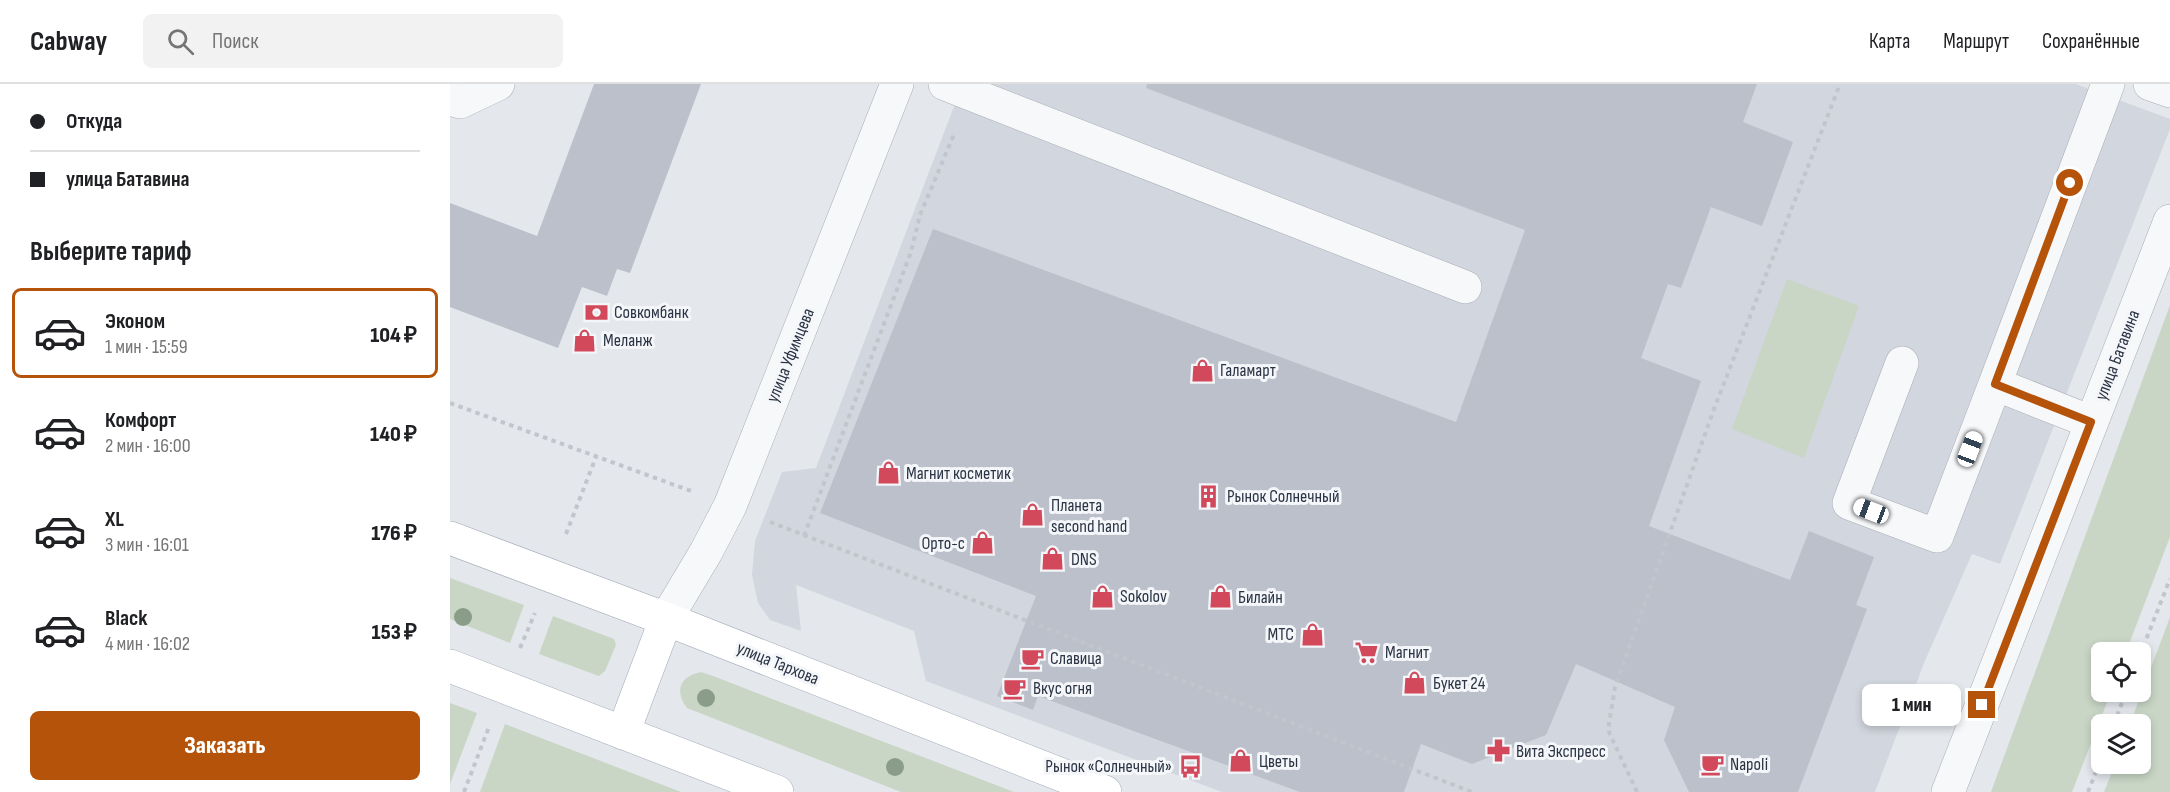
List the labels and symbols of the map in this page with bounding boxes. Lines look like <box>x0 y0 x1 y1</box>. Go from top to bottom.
route start <box>2056 169 2083 196</box>
bank icon: Совкомбанк <box>583 299 609 325</box>
place label: Совкомбанк <box>614 302 689 323</box>
street label: улица Уфимцева <box>762 305 819 405</box>
street label: улица Батавина <box>2091 307 2144 403</box>
shop icon: Меланж <box>572 327 598 353</box>
place label: Меланж <box>603 330 653 351</box>
shop icon: Галамарт <box>1189 357 1215 383</box>
place label: Галамарт <box>1220 360 1276 381</box>
car <box>1955 429 1985 469</box>
shop icon: Магнит косметик <box>875 460 901 486</box>
place label: Магнит косметик <box>906 463 1011 484</box>
building icon: Рынок Солнечный <box>1196 483 1222 509</box>
place label: Рынок Солнечный <box>1227 486 1339 507</box>
place label: Планета second hand <box>1051 495 1127 537</box>
car <box>1851 496 1891 526</box>
shop icon: Планета second hand <box>1020 502 1046 528</box>
shop icon: Орто-с <box>970 530 996 556</box>
place label: Орто-с <box>921 533 965 554</box>
shop icon: DNS <box>1040 546 1066 572</box>
place label: DNS <box>1071 549 1097 570</box>
shop icon: Sokolov <box>1089 583 1115 609</box>
shop icon: Билайн <box>1207 584 1233 610</box>
place label: Sokolov <box>1120 586 1167 607</box>
place label: Билайн <box>1238 587 1283 608</box>
shop icon: МТС <box>1299 621 1325 647</box>
place label: МТС <box>1268 624 1294 645</box>
street label: улица Тархова <box>734 638 822 689</box>
supermarket icon: Магнит <box>1354 639 1380 665</box>
place label: Магнит <box>1385 642 1429 663</box>
cafe icon: Славица <box>1019 645 1045 671</box>
place label: Славица <box>1050 648 1102 669</box>
shop icon: Букет 24 <box>1402 670 1428 696</box>
place label: Букет 24 <box>1433 673 1486 694</box>
cafe icon: Вкус огня <box>1002 675 1028 701</box>
place label: Вкус огня <box>1033 678 1092 699</box>
callout: 1 мин <box>1862 684 1961 726</box>
route end <box>1968 691 1995 718</box>
pharmacy icon: Вита Экспресс <box>1485 738 1511 764</box>
place label: Вита Экспресс <box>1516 741 1606 762</box>
shop icon: Цветы <box>1228 748 1254 774</box>
place label: Цветы <box>1259 751 1298 772</box>
cafe icon: Napoli <box>1699 751 1725 777</box>
bus stop icon: Рынок «Солнечный» <box>1177 753 1203 779</box>
place label: Napoli <box>1730 754 1768 775</box>
place label: Рынок «Солнечный» <box>1045 756 1172 777</box>

